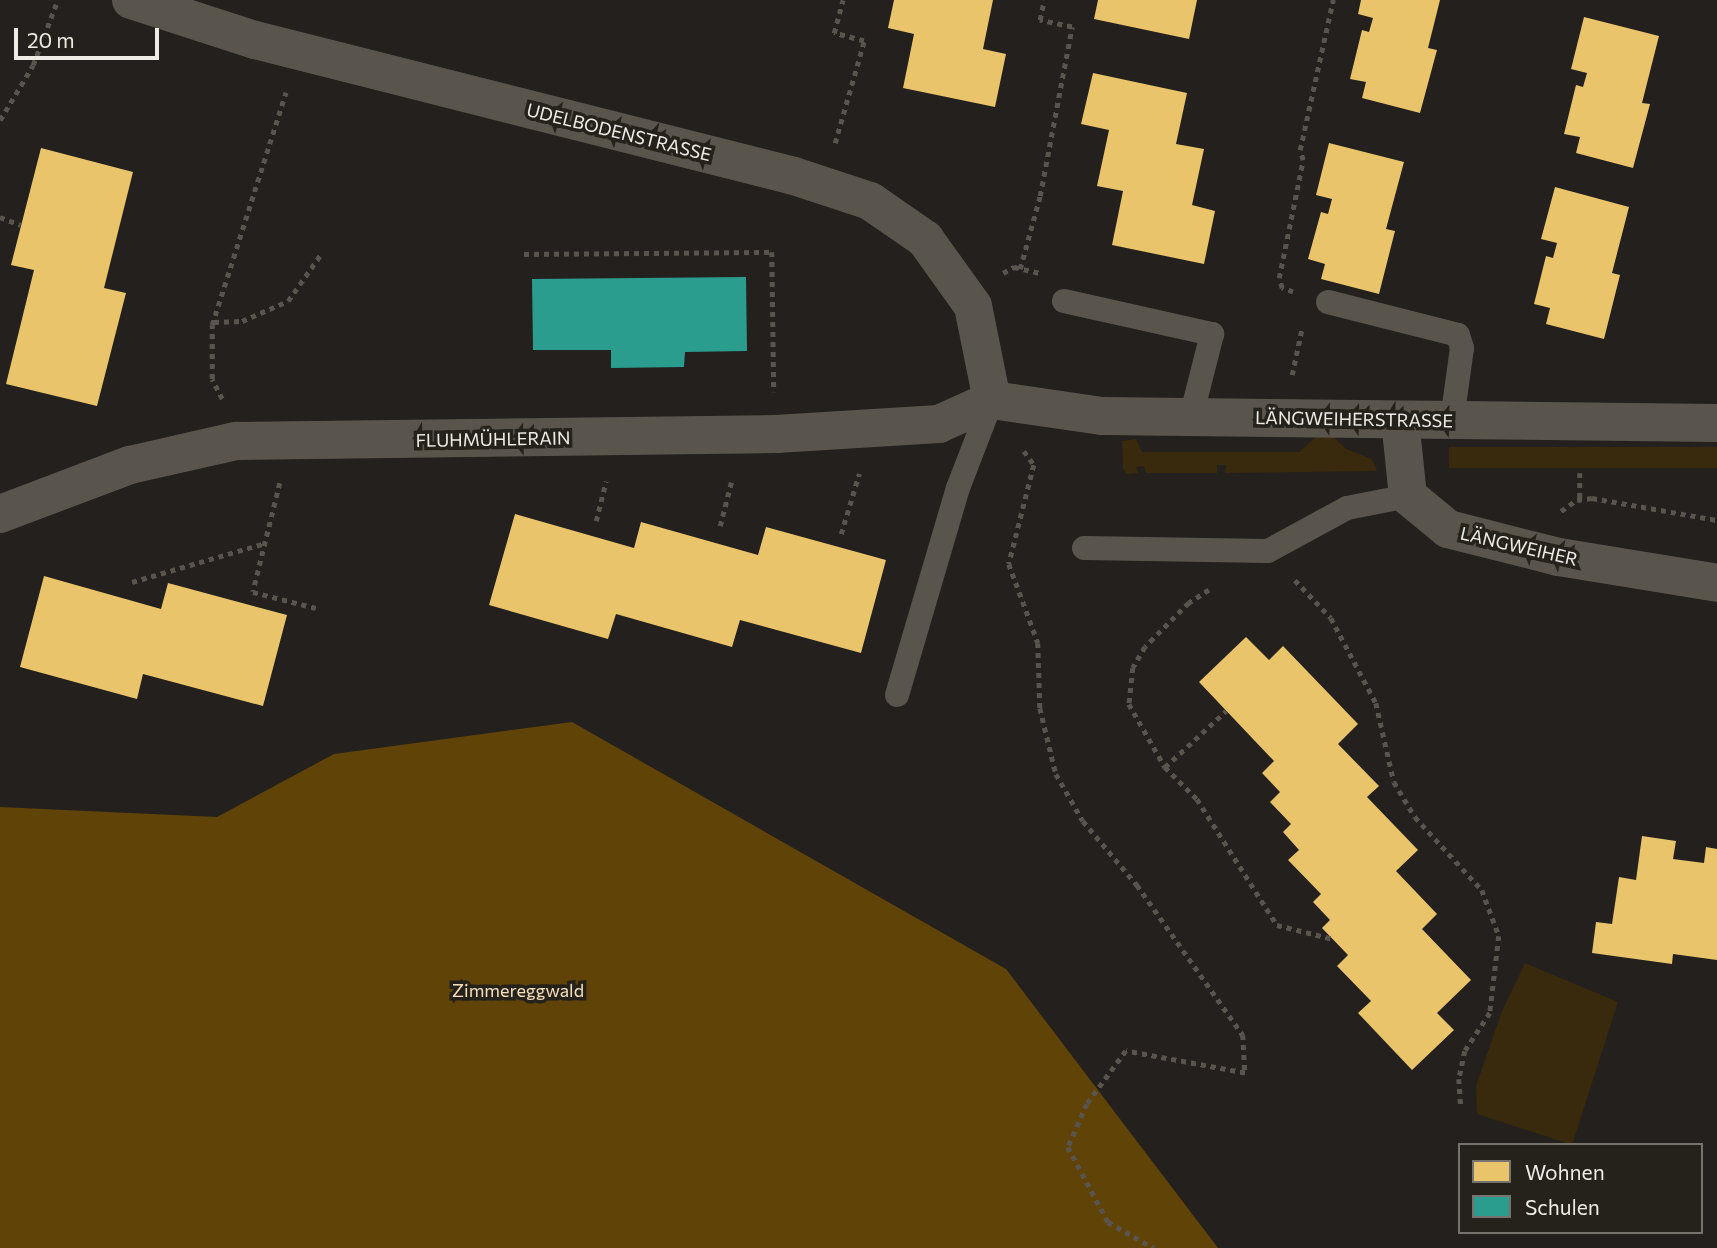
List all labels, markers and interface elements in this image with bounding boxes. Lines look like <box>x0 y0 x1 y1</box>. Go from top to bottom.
scale bar <box>18 14 163 58</box>
text: 20 m <box>27 27 75 52</box>
street label: UDELBODENSTRASSE <box>525 99 713 165</box>
street label: LÄNGWEIHERSTRASSE <box>1255 406 1453 432</box>
street label: FLUHMÜHLERAIN <box>415 427 571 451</box>
street label: LÄNGWEIHER <box>1458 522 1580 570</box>
park label: Zimmereggwald <box>452 979 584 1001</box>
legend <box>1458 1143 1703 1234</box>
text: Wohnen <box>1525 1159 1605 1184</box>
text: Schulen <box>1525 1194 1600 1219</box>

